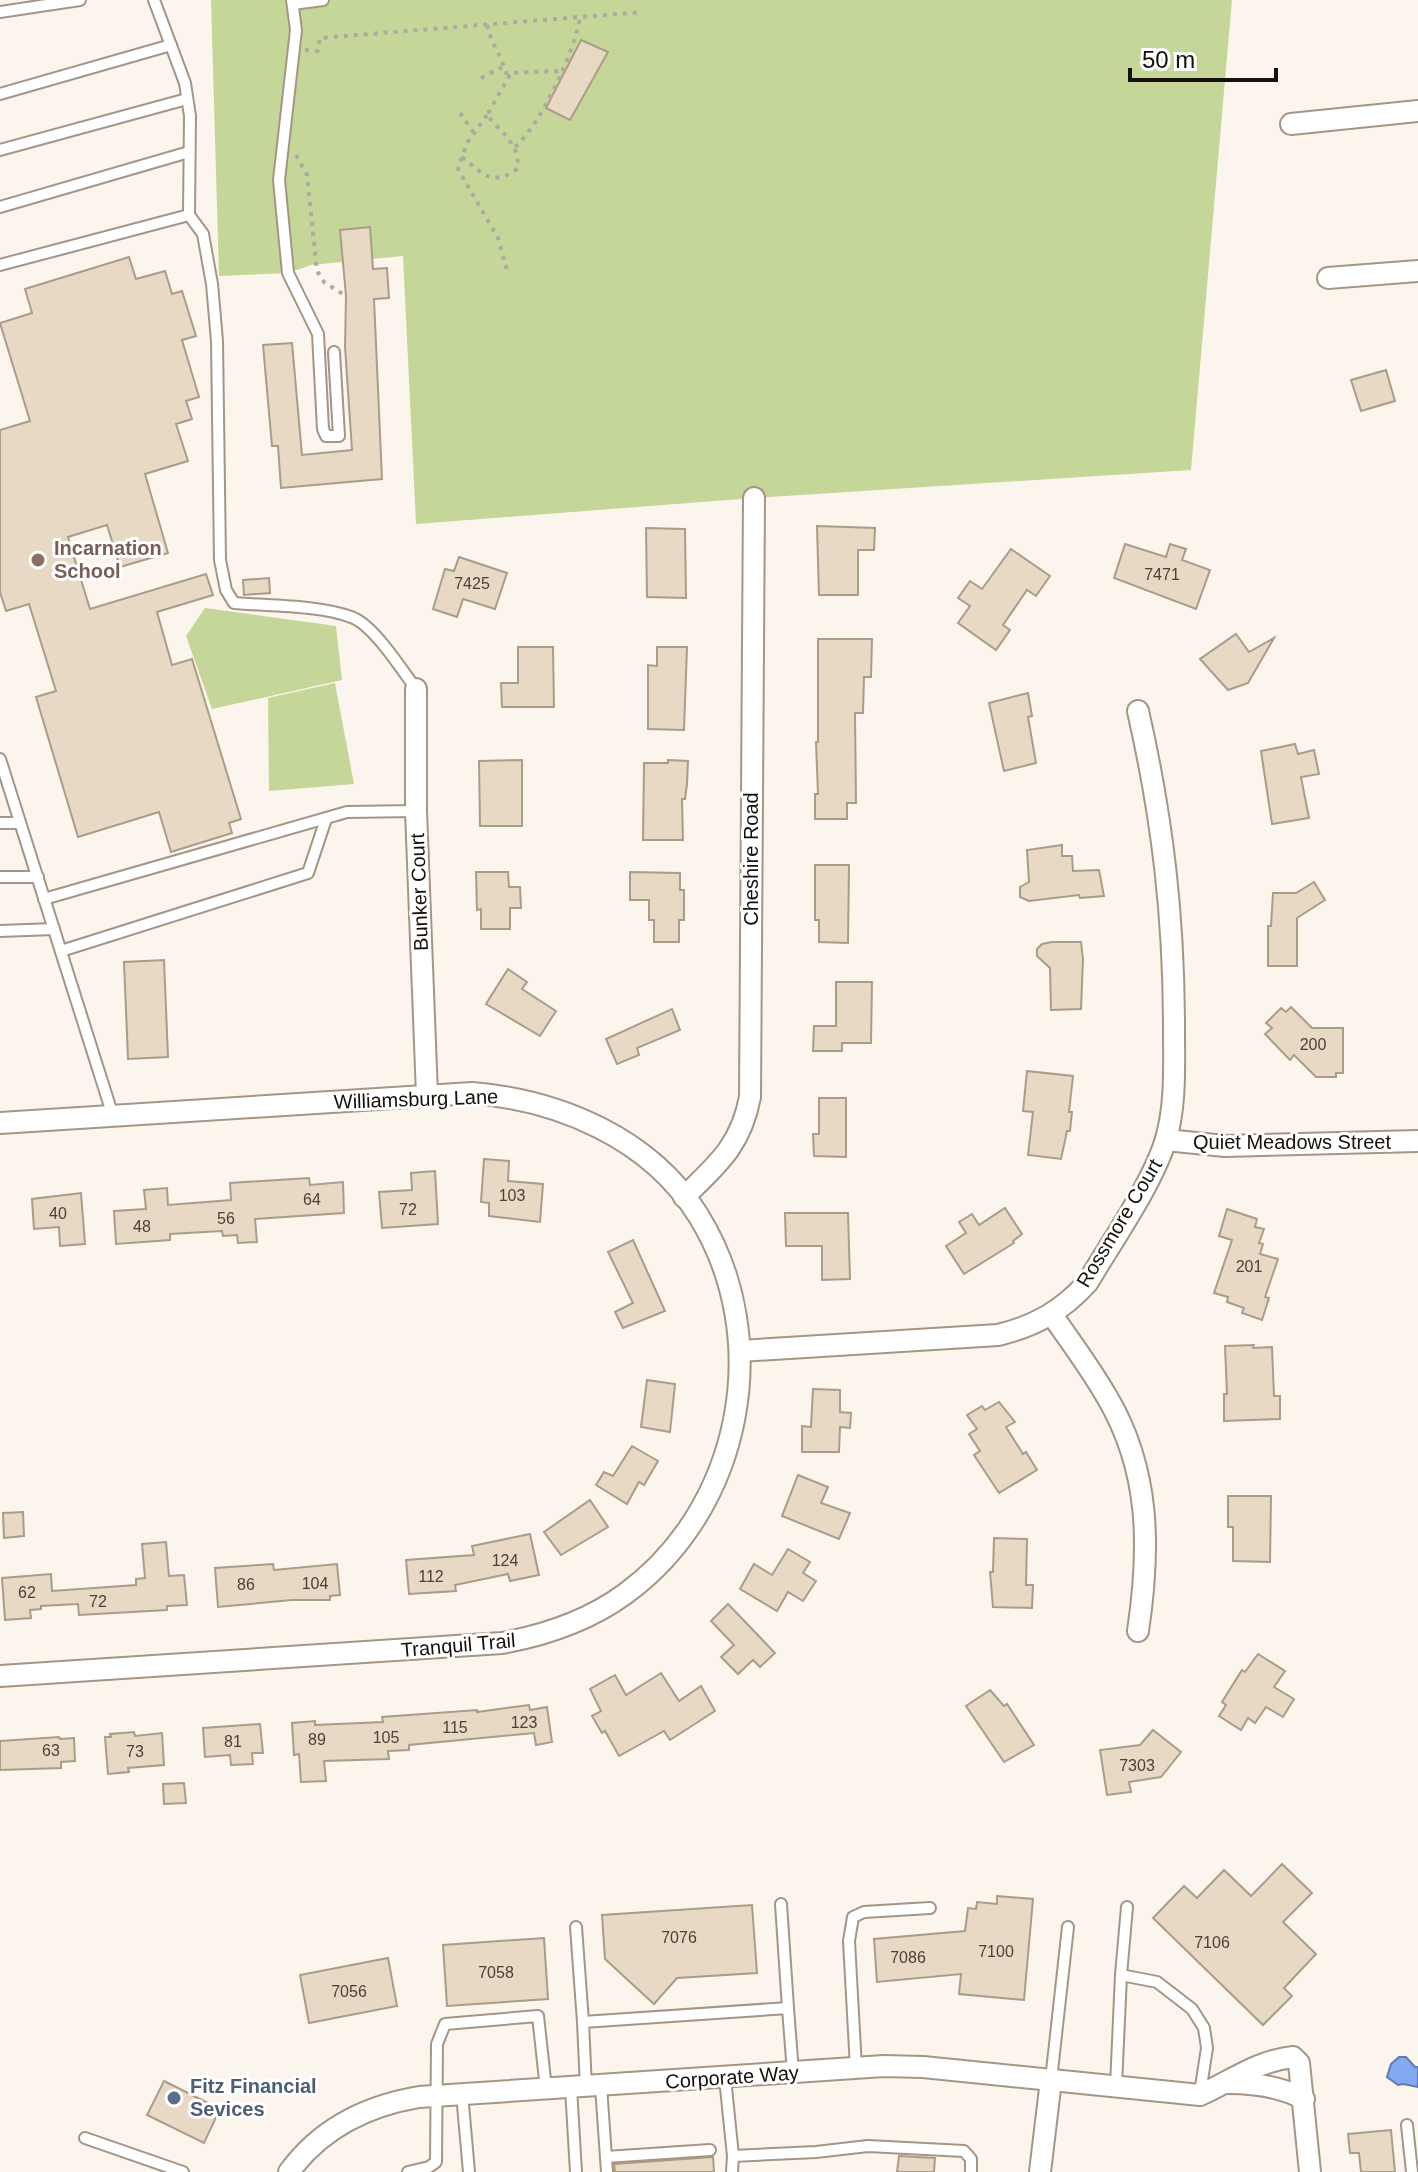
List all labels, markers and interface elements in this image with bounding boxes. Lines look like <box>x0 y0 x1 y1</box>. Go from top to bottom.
scale bar <box>1130 32 1276 82</box>
text: 50 m <box>1142 46 1195 73</box>
place label: Incarnation School <box>54 537 162 582</box>
marker: Incarnation School <box>29 551 47 569</box>
house number: 7471 <box>1144 566 1180 583</box>
house number: 7425 <box>454 575 490 592</box>
street label: Cheshire Road <box>740 792 762 926</box>
street label: Bunker Court <box>406 832 432 951</box>
house number: 200 <box>1300 1036 1326 1053</box>
street label: Williamsburg Lane <box>333 1085 499 1113</box>
street label: Quiet Meadows Street <box>1193 1131 1391 1153</box>
street label: Rossmore Court <box>1072 1155 1166 1291</box>
house number: 103 <box>499 1187 525 1204</box>
house number: 64 <box>303 1191 321 1208</box>
house number: 72 <box>399 1201 417 1218</box>
house number: 40 <box>49 1205 67 1222</box>
house number: 56 <box>217 1210 235 1227</box>
house number: 48 <box>133 1218 151 1235</box>
house number: 201 <box>1236 1258 1262 1275</box>
house number: 124 <box>492 1552 518 1569</box>
house number: 112 <box>418 1568 444 1585</box>
house number: 104 <box>302 1575 328 1592</box>
house number: 86 <box>237 1576 255 1593</box>
house number: 62 <box>18 1584 36 1601</box>
house number: 72 <box>89 1593 107 1610</box>
street label: Tranquil Trail <box>400 1629 516 1661</box>
house number: 123 <box>511 1714 537 1731</box>
house number: 115 <box>442 1719 468 1736</box>
house number: 105 <box>373 1729 399 1746</box>
house number: 89 <box>308 1731 326 1748</box>
house number: 81 <box>224 1733 242 1750</box>
house number: 63 <box>42 1742 60 1759</box>
house number: 73 <box>126 1743 144 1760</box>
house number: 7303 <box>1119 1757 1155 1774</box>
house number: 7076 <box>661 1929 697 1946</box>
house number: 7106 <box>1194 1934 1230 1951</box>
house number: 7100 <box>978 1943 1014 1960</box>
house number: 7086 <box>890 1949 926 1966</box>
house number: 7058 <box>478 1964 514 1981</box>
house number: 7056 <box>331 1983 367 2000</box>
street label: Corporate Way <box>665 2061 799 2093</box>
place label: Fitz Financial Sevices <box>190 2075 317 2120</box>
marker: Fitz Financial Sevices <box>165 2089 183 2107</box>

